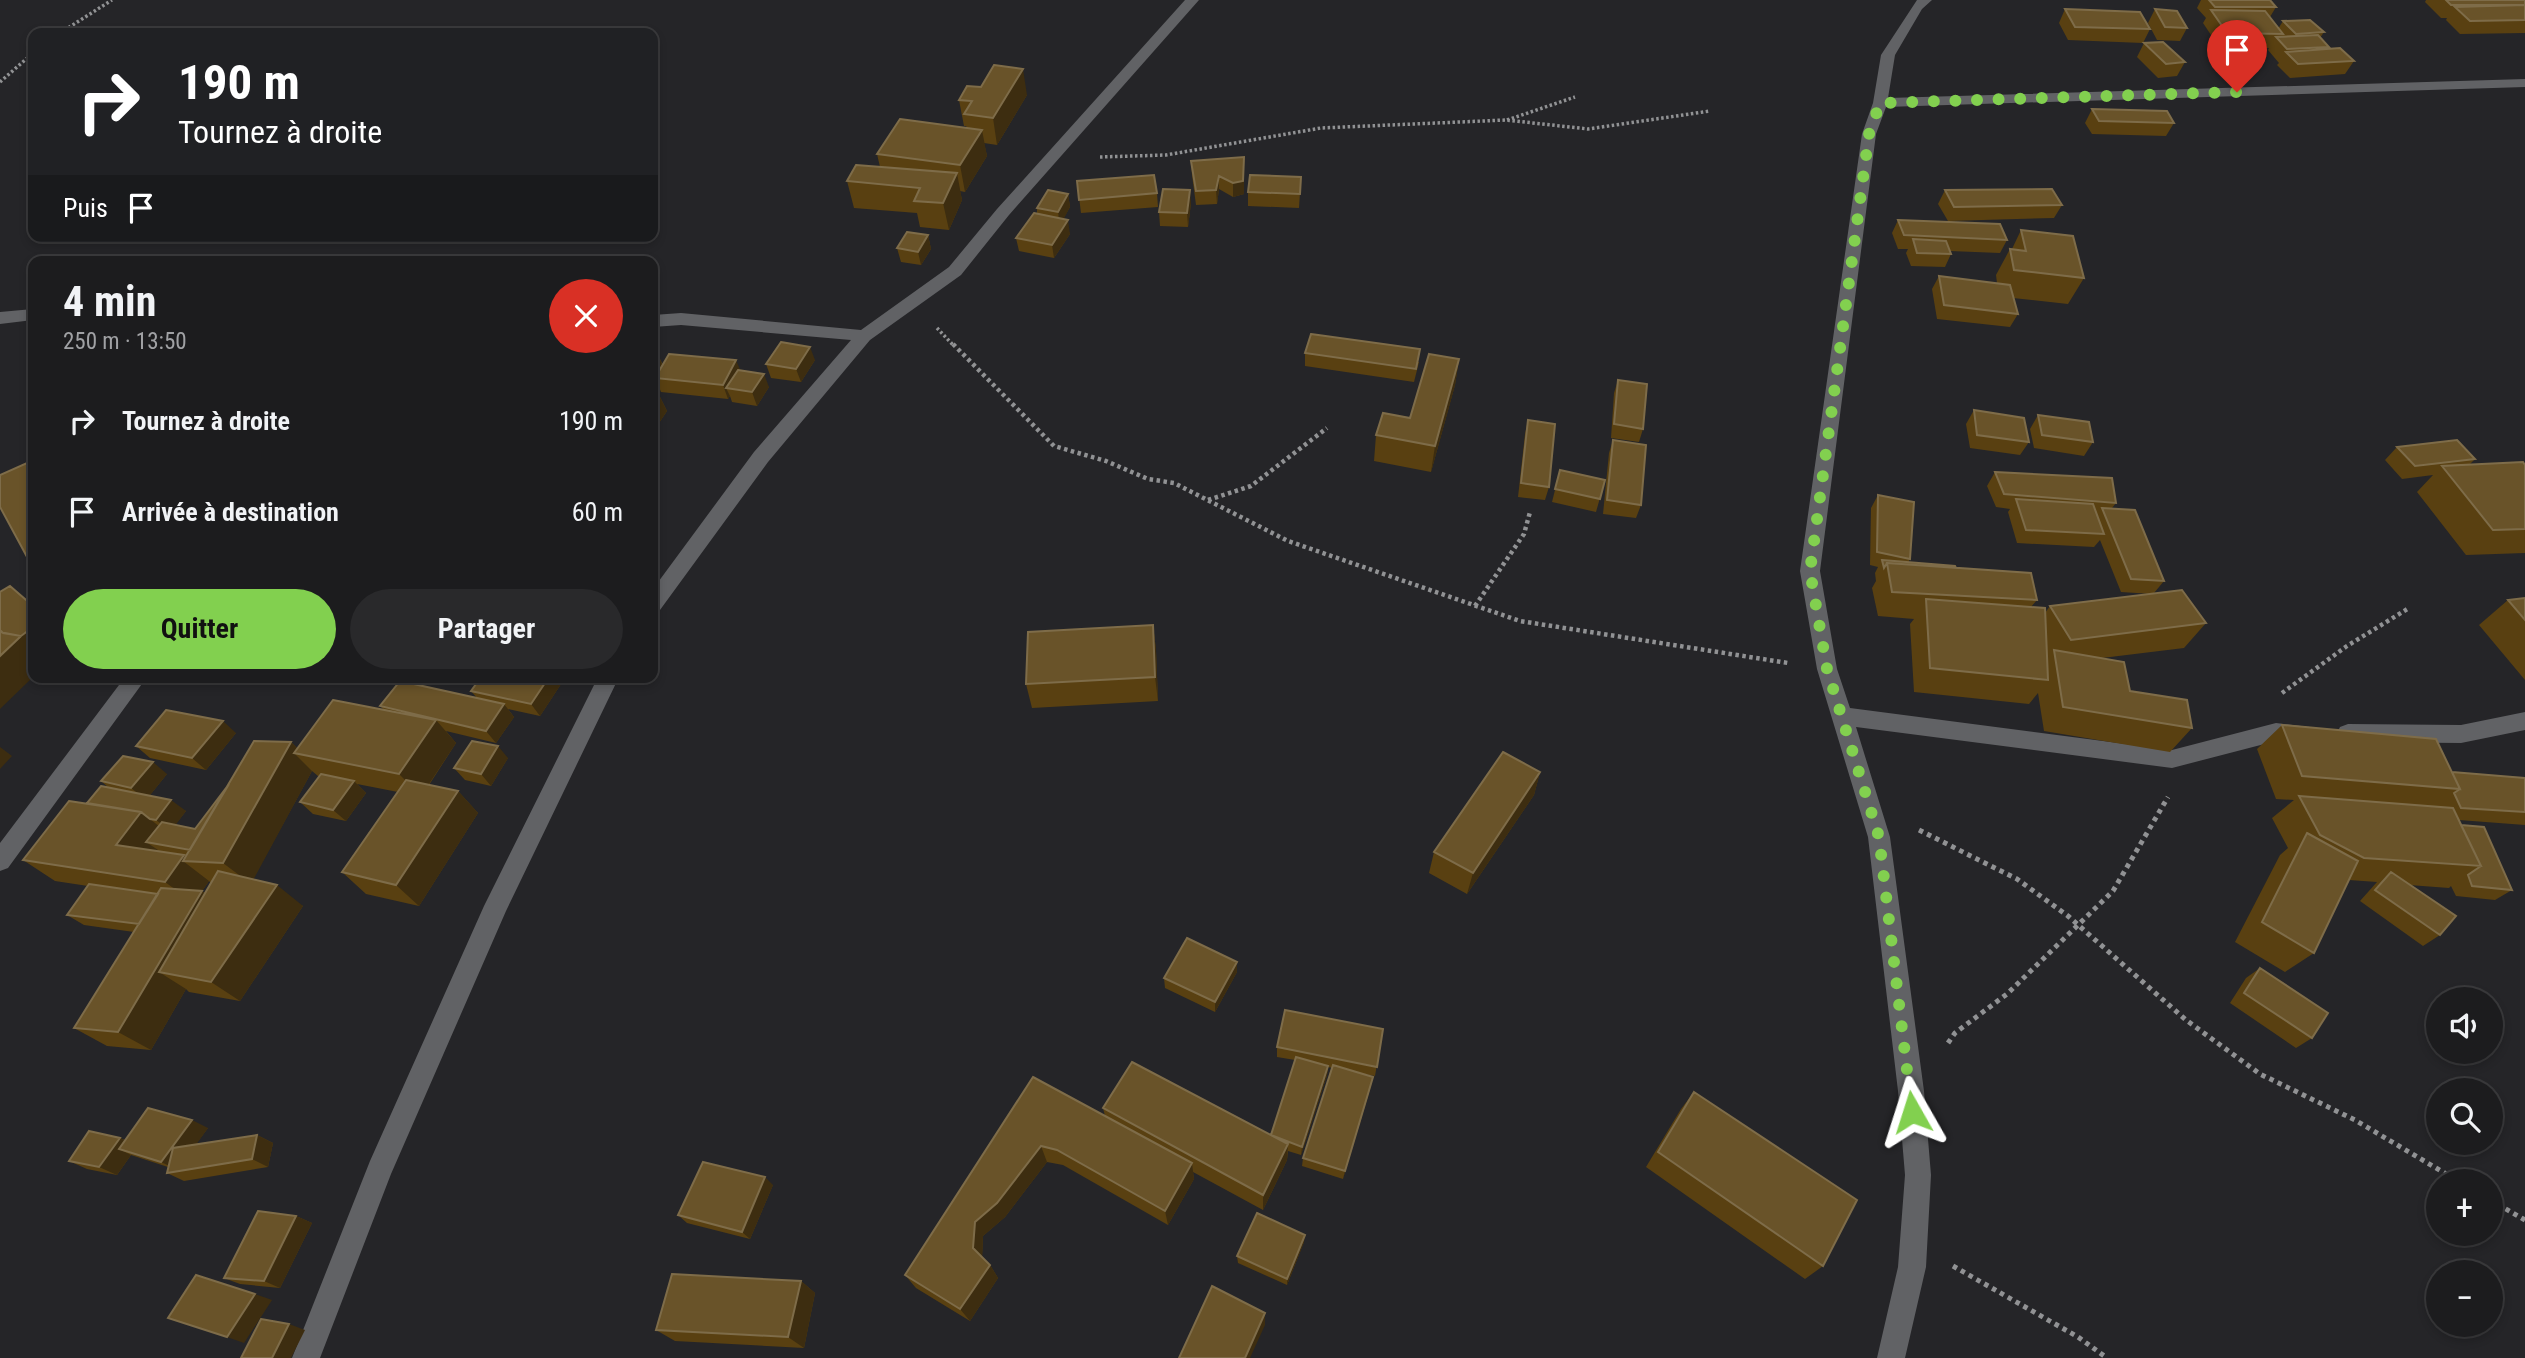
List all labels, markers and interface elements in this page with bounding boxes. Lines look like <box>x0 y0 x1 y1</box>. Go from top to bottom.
pin <box>2207 20 2267 92</box>
icon: arrive <box>2218 31 2256 69</box>
text: 190 m <box>178 54 300 111</box>
icon: right <box>63 56 154 147</box>
text: Tournez à droite <box>178 113 382 151</box>
icon: arrive <box>122 189 160 227</box>
text: Puis <box>63 193 108 223</box>
text: 4 min <box>63 277 156 326</box>
button: close <box>549 279 623 353</box>
text: 250 m · 13:50 <box>63 328 187 355</box>
icon: right <box>63 402 101 440</box>
text: Tournez à droite <box>122 406 290 436</box>
text: 190 m <box>559 406 623 436</box>
icon: arrive <box>63 493 101 531</box>
text: Arrivée à destination <box>122 497 339 527</box>
text: 60 m <box>572 497 623 527</box>
button: Quitter <box>63 589 336 669</box>
button: Partager <box>350 589 623 669</box>
map controls <box>2426 987 2503 1337</box>
button: sound <box>2426 987 2503 1064</box>
position arrow <box>1875 1075 1949 1149</box>
button: search <box>2426 1078 2503 1155</box>
button: + <box>2426 1169 2503 1246</box>
button: − <box>2426 1260 2503 1337</box>

